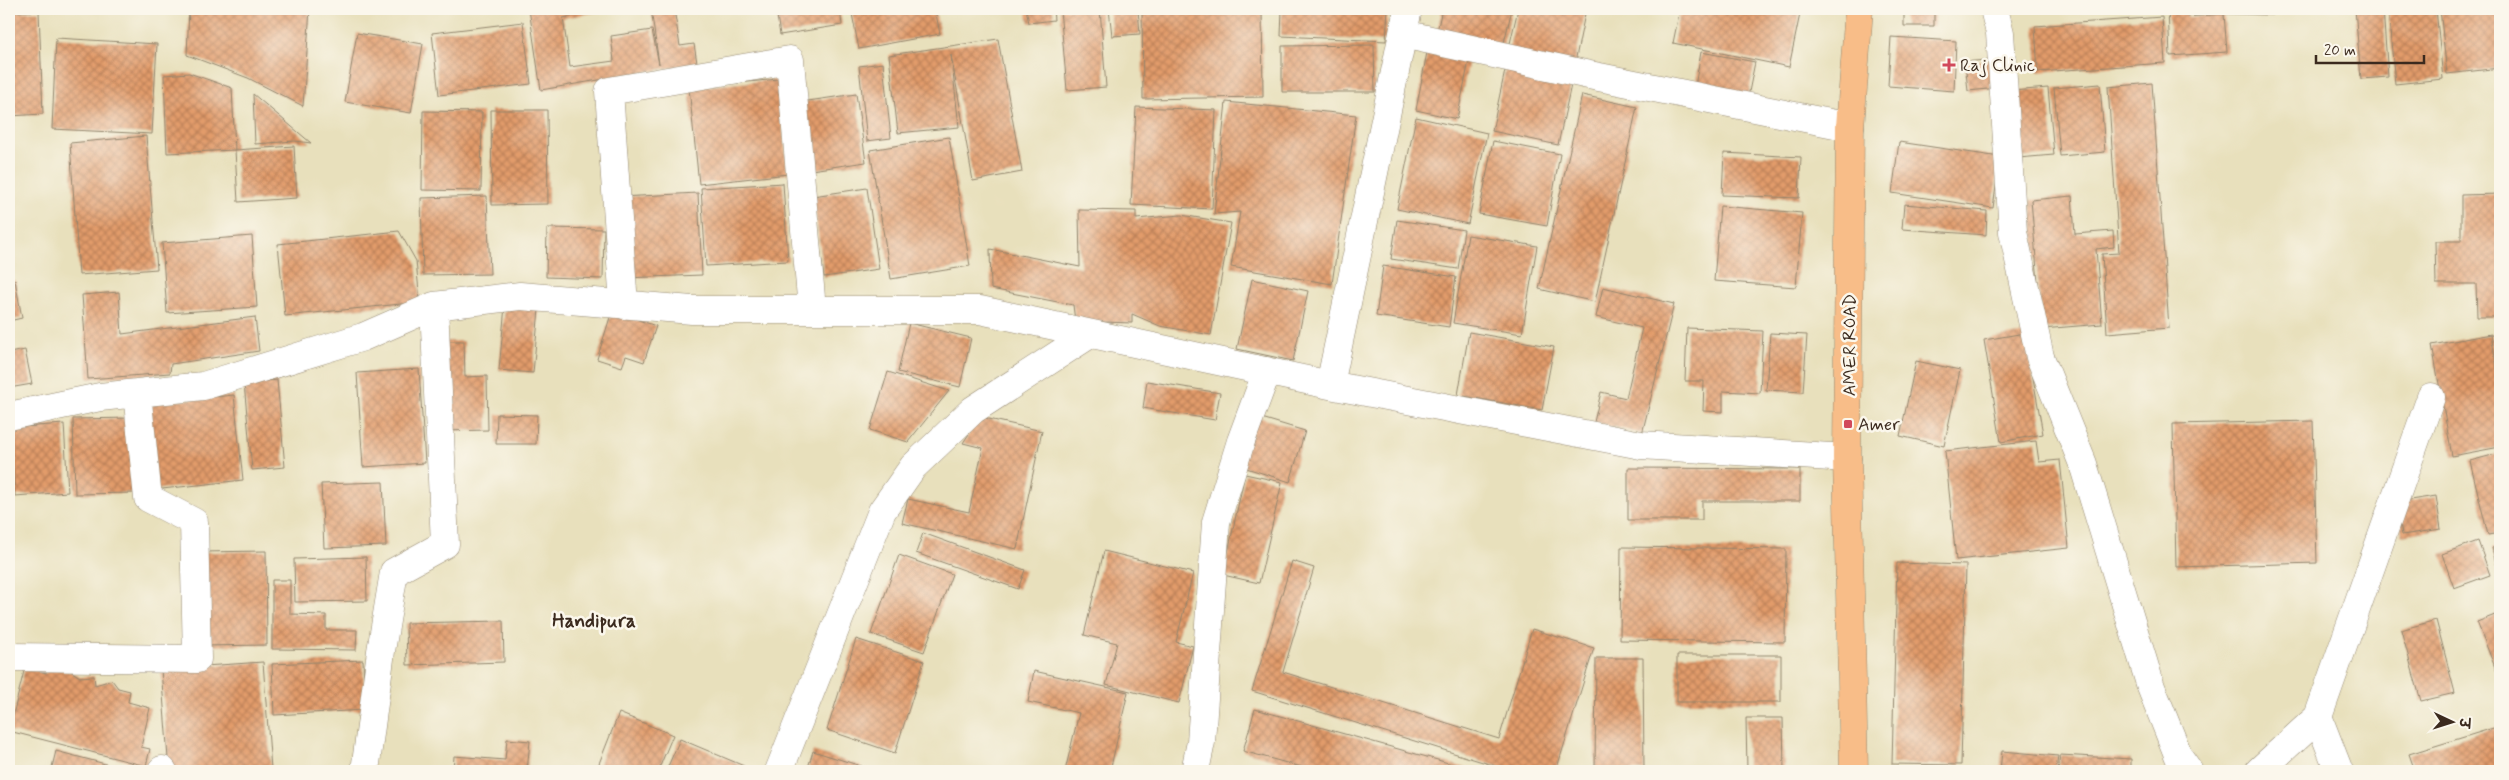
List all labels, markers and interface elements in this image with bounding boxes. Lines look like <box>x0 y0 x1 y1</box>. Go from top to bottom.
scale bar <box>2316 32 2424 64</box>
text: 20 m <box>2324 41 2356 61</box>
place label: Raj Clinic <box>1960 54 2035 78</box>
marker: Raj Clinic <box>1942 58 1956 72</box>
street label: AMER ROAD <box>1838 294 1862 396</box>
place label: Amer <box>1858 413 1900 437</box>
marker: Amer <box>1842 418 1854 430</box>
district label: Handipura <box>552 609 636 634</box>
north arrow <box>2426 698 2476 748</box>
text: उ <box>2455 716 2473 730</box>

